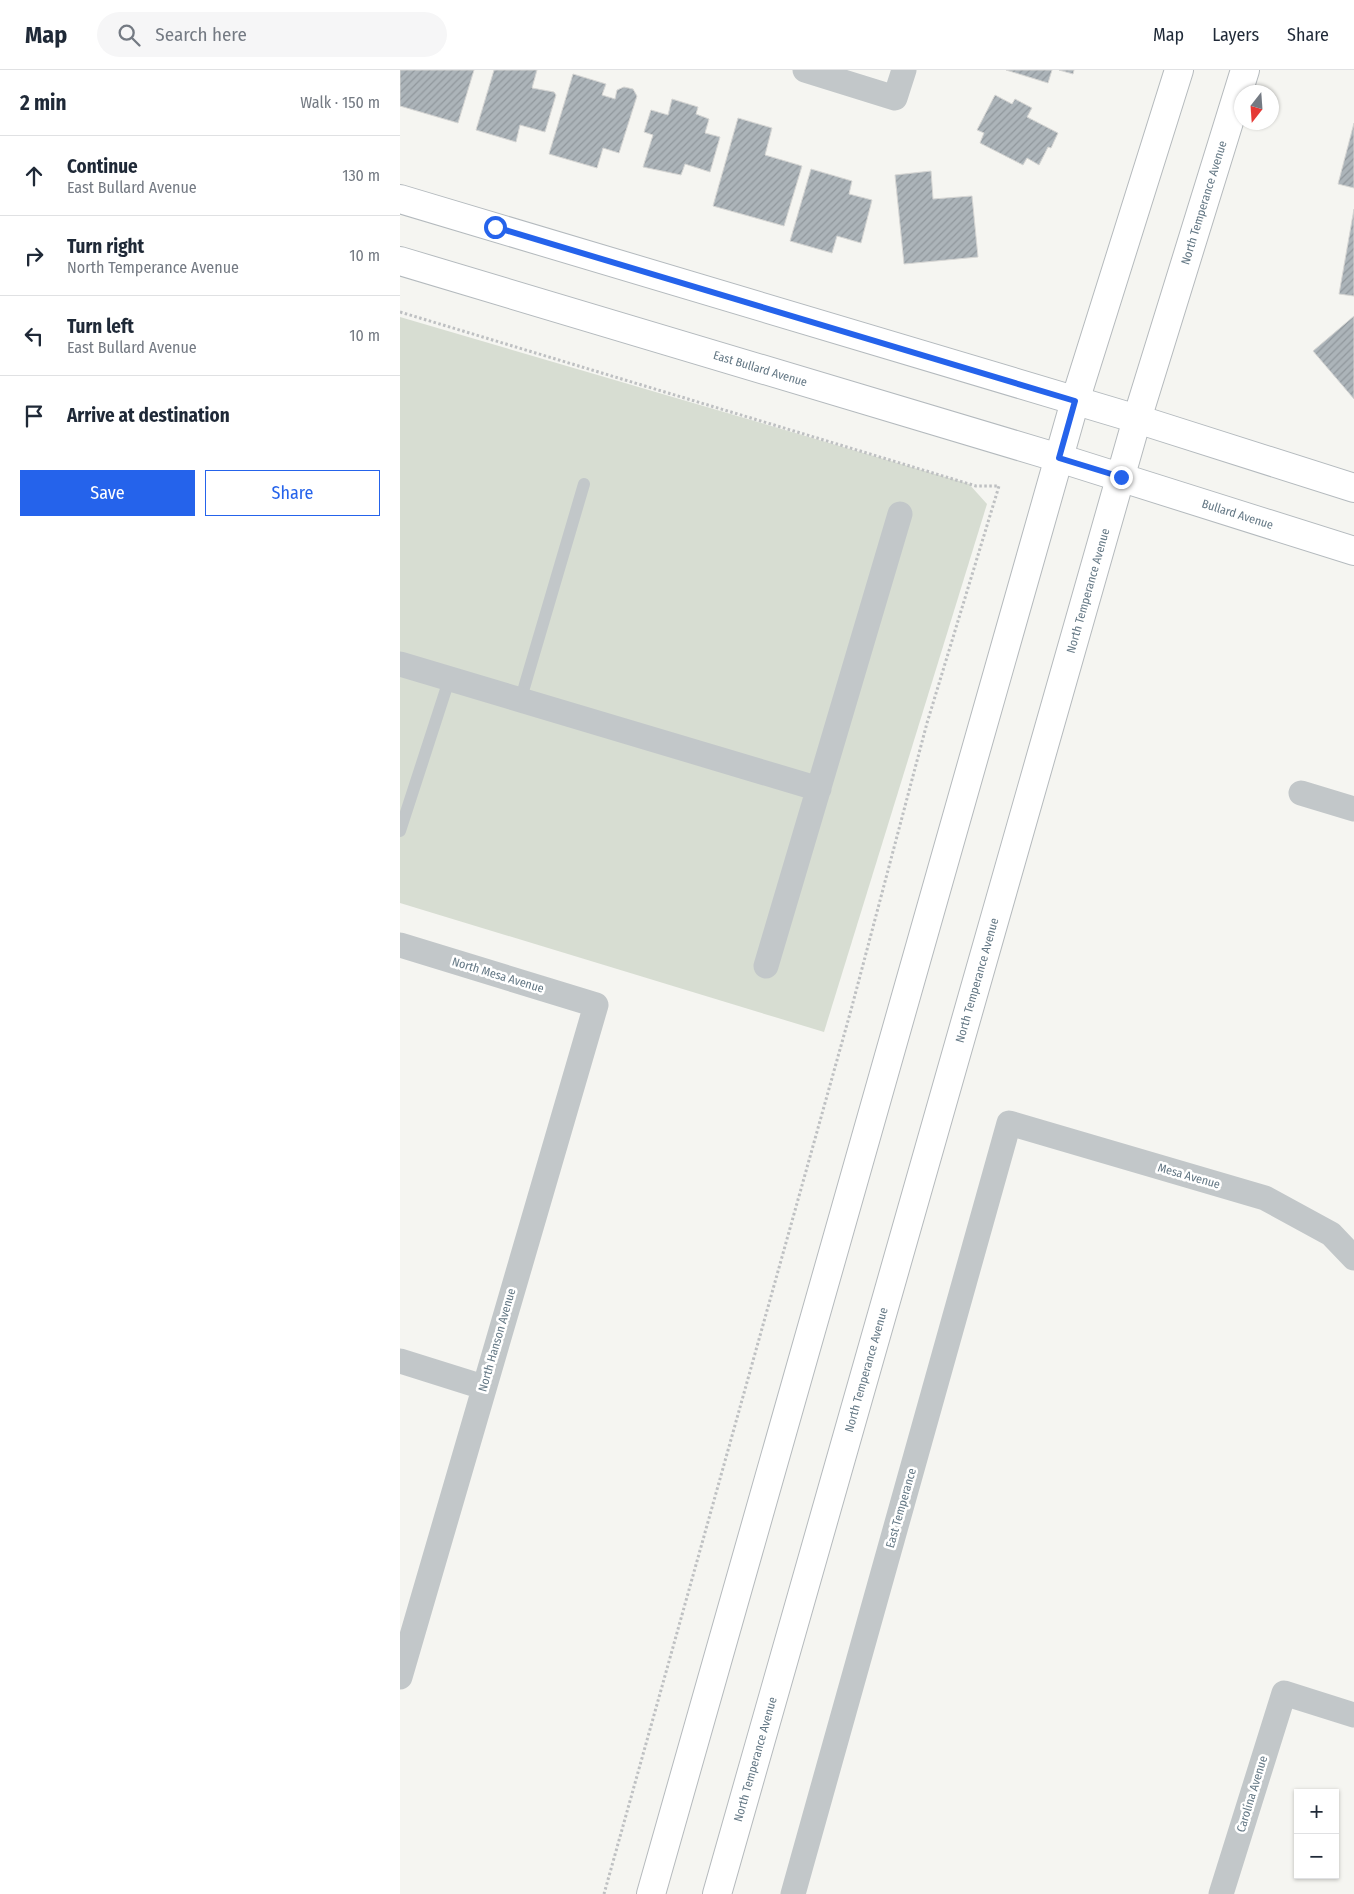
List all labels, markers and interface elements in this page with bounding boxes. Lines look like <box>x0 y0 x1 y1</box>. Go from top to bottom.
search box <box>97 12 447 57</box>
text: Map <box>25 21 67 49</box>
icon: search <box>115 21 143 49</box>
text: Search here <box>155 23 247 46</box>
text: Map <box>1153 24 1184 46</box>
text: Layers <box>1212 24 1259 46</box>
text: Share <box>1287 24 1329 46</box>
north arrow <box>1234 85 1279 130</box>
text: 2 min <box>20 90 67 116</box>
text: Walk · 150 m <box>300 93 380 112</box>
street label: North Temperance Avenue <box>1178 139 1230 267</box>
text: Continue <box>67 155 138 178</box>
icon: ahead <box>20 162 48 190</box>
text: 130 m <box>342 166 380 185</box>
text: East Bullard Avenue <box>67 178 197 197</box>
route start <box>484 216 507 239</box>
text: Turn right <box>67 235 144 258</box>
icon: right <box>20 242 48 270</box>
text: 10 m <box>349 246 380 265</box>
text: North Temperance Avenue <box>67 258 239 277</box>
text: Turn left <box>67 315 134 338</box>
icon: left <box>20 322 48 350</box>
text: 10 m <box>349 326 380 345</box>
text: East Bullard Avenue <box>67 338 197 357</box>
street label: East Bullard Avenue <box>712 348 809 389</box>
icon: arrive <box>20 402 48 430</box>
text: Arrive at destination <box>67 404 230 427</box>
route end <box>1110 466 1133 489</box>
button: Save <box>20 470 195 516</box>
button: Share <box>205 470 380 516</box>
street label: Bullard Avenue <box>1200 496 1275 532</box>
street label: North Temperance Avenue <box>1064 527 1113 655</box>
street label: North Temperance Avenue <box>953 916 1002 1044</box>
street label: North Mesa Avenue <box>450 954 546 996</box>
street label: Mesa Avenue <box>1156 1160 1222 1192</box>
street label: North Hanson Avenue <box>476 1287 518 1393</box>
street label: North Temperance Avenue <box>842 1306 891 1434</box>
street label: East Temperance <box>883 1466 919 1550</box>
street label: North Temperance Avenue <box>731 1695 780 1823</box>
street label: Carolina Avenue <box>1234 1754 1270 1834</box>
map controls <box>1294 1789 1339 1879</box>
button: + <box>1294 1789 1339 1834</box>
button: − <box>1294 1834 1339 1879</box>

